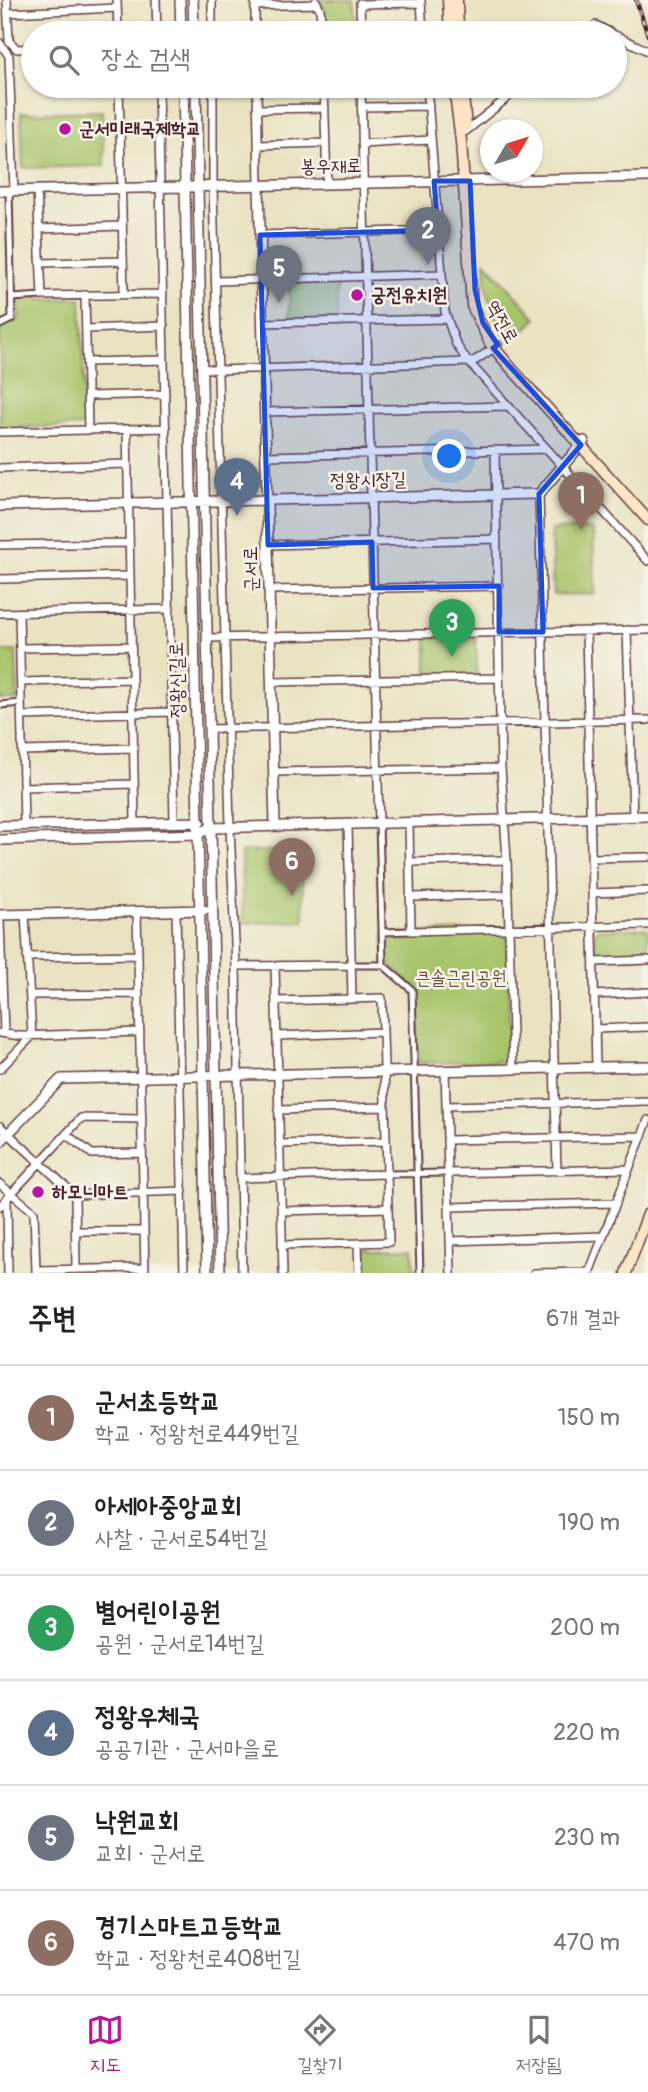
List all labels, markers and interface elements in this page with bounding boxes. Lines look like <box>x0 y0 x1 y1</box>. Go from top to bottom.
search box <box>21 21 627 98</box>
icon: search <box>45 41 83 79</box>
text: 장소 검색 <box>101 43 190 75</box>
place label: 군서미래국제학교 <box>79 117 201 141</box>
north arrow <box>480 119 543 182</box>
marker: 군서미래국제학교 <box>57 121 73 137</box>
street label: 봉우재로 <box>300 153 362 179</box>
pin: 2 <box>405 207 451 265</box>
pin: 5 <box>256 245 302 303</box>
place label: 궁전유치원 <box>371 283 447 307</box>
marker: 궁전유치원 <box>349 287 365 303</box>
street label: 역전로 <box>480 296 524 348</box>
your location <box>432 439 466 473</box>
pin: 4 <box>214 458 260 516</box>
street label: 정왕시장길 <box>330 467 406 493</box>
pin: 1 <box>558 472 604 530</box>
street label: 군서로 <box>239 546 263 592</box>
pin: 3 <box>429 599 475 657</box>
street label: 정왕신길로 <box>164 642 190 718</box>
pin: 6 <box>269 838 315 896</box>
park label: 큰솔근린공원 <box>415 966 507 990</box>
place label: 하모니마트 <box>52 1180 128 1204</box>
marker: 하모니마트 <box>30 1184 46 1200</box>
text: 주변 <box>28 1300 76 1337</box>
text: 6개 결과 <box>546 1304 620 1333</box>
text: 군서초등학교 <box>95 1386 221 1418</box>
text: 1 <box>47 1403 56 1432</box>
text: 150 m <box>557 1403 620 1432</box>
text: 학교 · 정왕천로449번길 <box>95 1419 299 1448</box>
text: 아세아중앙교회 <box>95 1491 241 1523</box>
text: 2 <box>45 1508 57 1537</box>
text: 190 m <box>558 1508 620 1537</box>
text: 사찰 · 군서로54번길 <box>95 1524 268 1553</box>
text: 별어린이공원 <box>95 1596 221 1628</box>
text: 3 <box>45 1613 57 1642</box>
text: 200 m <box>550 1613 620 1642</box>
text: 공원 · 군서로14번길 <box>95 1629 264 1658</box>
text: 정왕우체국 <box>95 1701 200 1733</box>
text: 4 <box>44 1718 58 1747</box>
text: 220 m <box>553 1718 620 1747</box>
text: 공공기관 · 군서마을로 <box>95 1734 279 1763</box>
text: 낙원교회 <box>95 1806 179 1838</box>
text: 5 <box>45 1823 57 1852</box>
text: 230 m <box>554 1823 620 1852</box>
text: 교회 · 군서로 <box>95 1839 205 1868</box>
text: 경기스마트고등학교 <box>95 1911 283 1943</box>
text: 6 <box>44 1928 58 1957</box>
text: 470 m <box>553 1928 620 1957</box>
text: 학교 · 정왕천로408번길 <box>95 1944 301 1973</box>
tab: 지도 <box>86 2011 124 2078</box>
tab: 길찾기 <box>297 2011 343 2078</box>
tab: 저장됨 <box>516 2011 562 2078</box>

